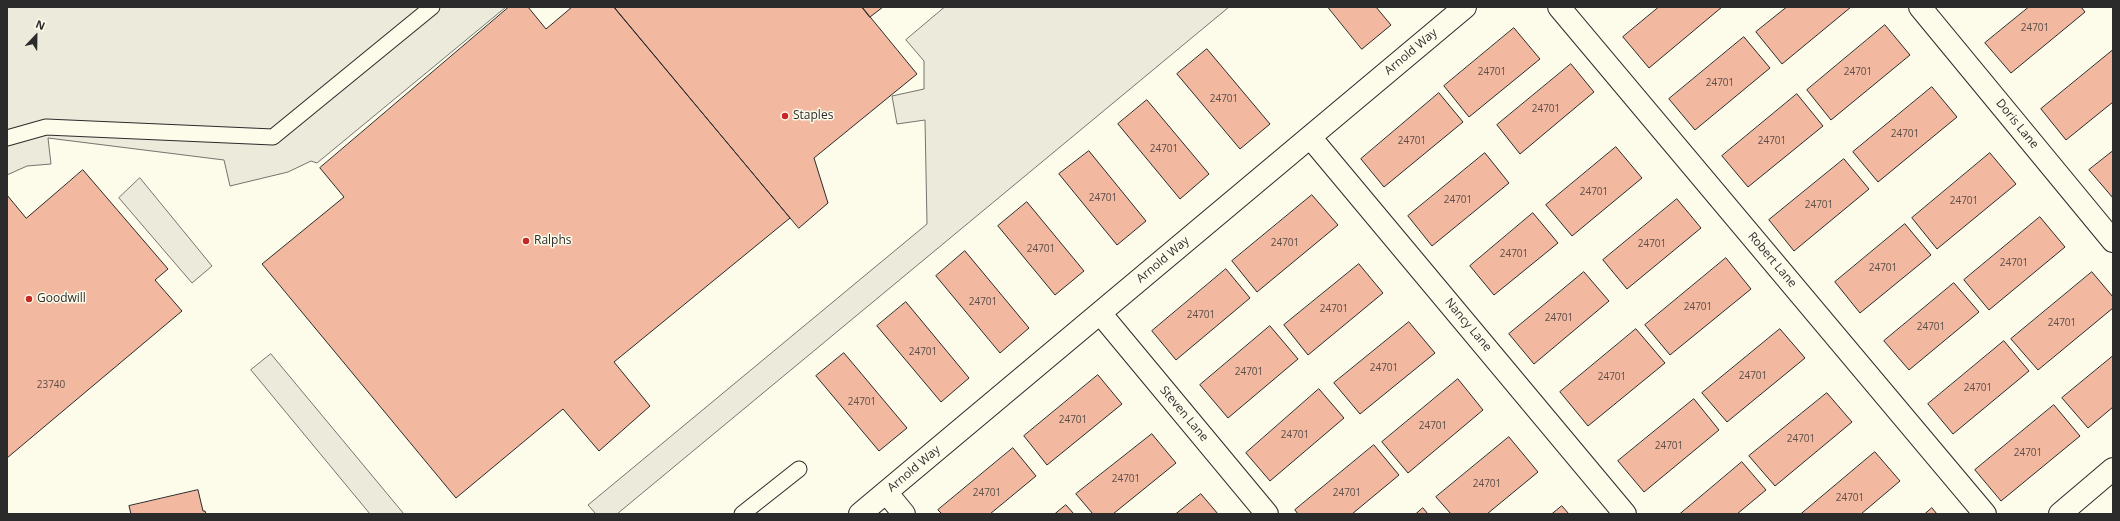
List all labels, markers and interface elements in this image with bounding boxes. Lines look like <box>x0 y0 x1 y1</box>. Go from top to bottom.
north arrow <box>16 16 56 56</box>
text: N <box>34 16 48 33</box>
house number: 24701 <box>2021 22 2049 34</box>
street label: Arnold Way <box>1382 26 1440 78</box>
house number: 24701 <box>1478 66 1506 78</box>
house number: 24701 <box>1844 66 1872 78</box>
house number: 24701 <box>1706 77 1734 89</box>
house number: 24701 <box>1210 93 1238 105</box>
street label: Doris Lane <box>1993 96 2041 152</box>
house number: 24701 <box>1532 103 1560 115</box>
place label: Staples <box>793 109 833 123</box>
marker: Staples <box>780 111 790 121</box>
house number: 24701 <box>1891 128 1919 140</box>
house number: 24701 <box>1398 135 1426 147</box>
house number: 24701 <box>1758 135 1786 147</box>
house number: 24701 <box>1150 143 1178 155</box>
house number: 24701 <box>1580 186 1608 198</box>
house number: 24701 <box>1089 192 1117 204</box>
house number: 24701 <box>1444 194 1472 206</box>
house number: 24701 <box>1950 195 1978 207</box>
house number: 24701 <box>1805 199 1833 211</box>
street label: Robert Lane <box>1745 229 1799 291</box>
place label: Ralphs <box>534 234 572 248</box>
street label: Arnold Way <box>1134 234 1192 286</box>
marker: Ralphs <box>521 236 531 246</box>
house number: 24701 <box>1271 237 1299 249</box>
house number: 24701 <box>1638 238 1666 250</box>
house number: 24701 <box>1027 243 1055 255</box>
house number: 24701 <box>1500 248 1528 260</box>
house number: 24701 <box>2000 257 2028 269</box>
house number: 24701 <box>1869 262 1897 274</box>
place label: Goodwill <box>37 292 86 306</box>
marker: Goodwill <box>24 294 34 304</box>
street label: Nancy Lane <box>1442 295 1494 355</box>
house number: 24701 <box>969 296 997 308</box>
house number: 24701 <box>1684 301 1712 313</box>
house number: 24701 <box>1320 303 1348 315</box>
house number: 24701 <box>1187 309 1215 321</box>
house number: 24701 <box>1545 312 1573 324</box>
house number: 24701 <box>2048 317 2076 329</box>
house number: 24701 <box>1917 321 1945 333</box>
house number: 24701 <box>909 346 937 358</box>
house number: 24701 <box>1370 362 1398 374</box>
house number: 24701 <box>1235 366 1263 378</box>
house number: 24701 <box>1739 370 1767 382</box>
house number: 24701 <box>1598 371 1626 383</box>
house number: 23740 <box>37 379 65 391</box>
house number: 24701 <box>1964 382 1992 394</box>
street label: Steven Lane <box>1157 383 1211 445</box>
house number: 24701 <box>848 396 876 408</box>
house number: 24701 <box>1059 414 1087 426</box>
house number: 24701 <box>1419 420 1447 432</box>
house number: 24701 <box>1281 429 1309 441</box>
house number: 24701 <box>1787 433 1815 445</box>
house number: 24701 <box>1655 440 1683 452</box>
street label: Arnold Way <box>885 443 943 495</box>
house number: 24701 <box>2014 447 2042 459</box>
house number: 24701 <box>1112 473 1140 485</box>
house number: 24701 <box>1473 478 1501 490</box>
house number: 24701 <box>973 487 1001 499</box>
house number: 24701 <box>1333 487 1361 499</box>
house number: 24701 <box>1836 492 1864 504</box>

